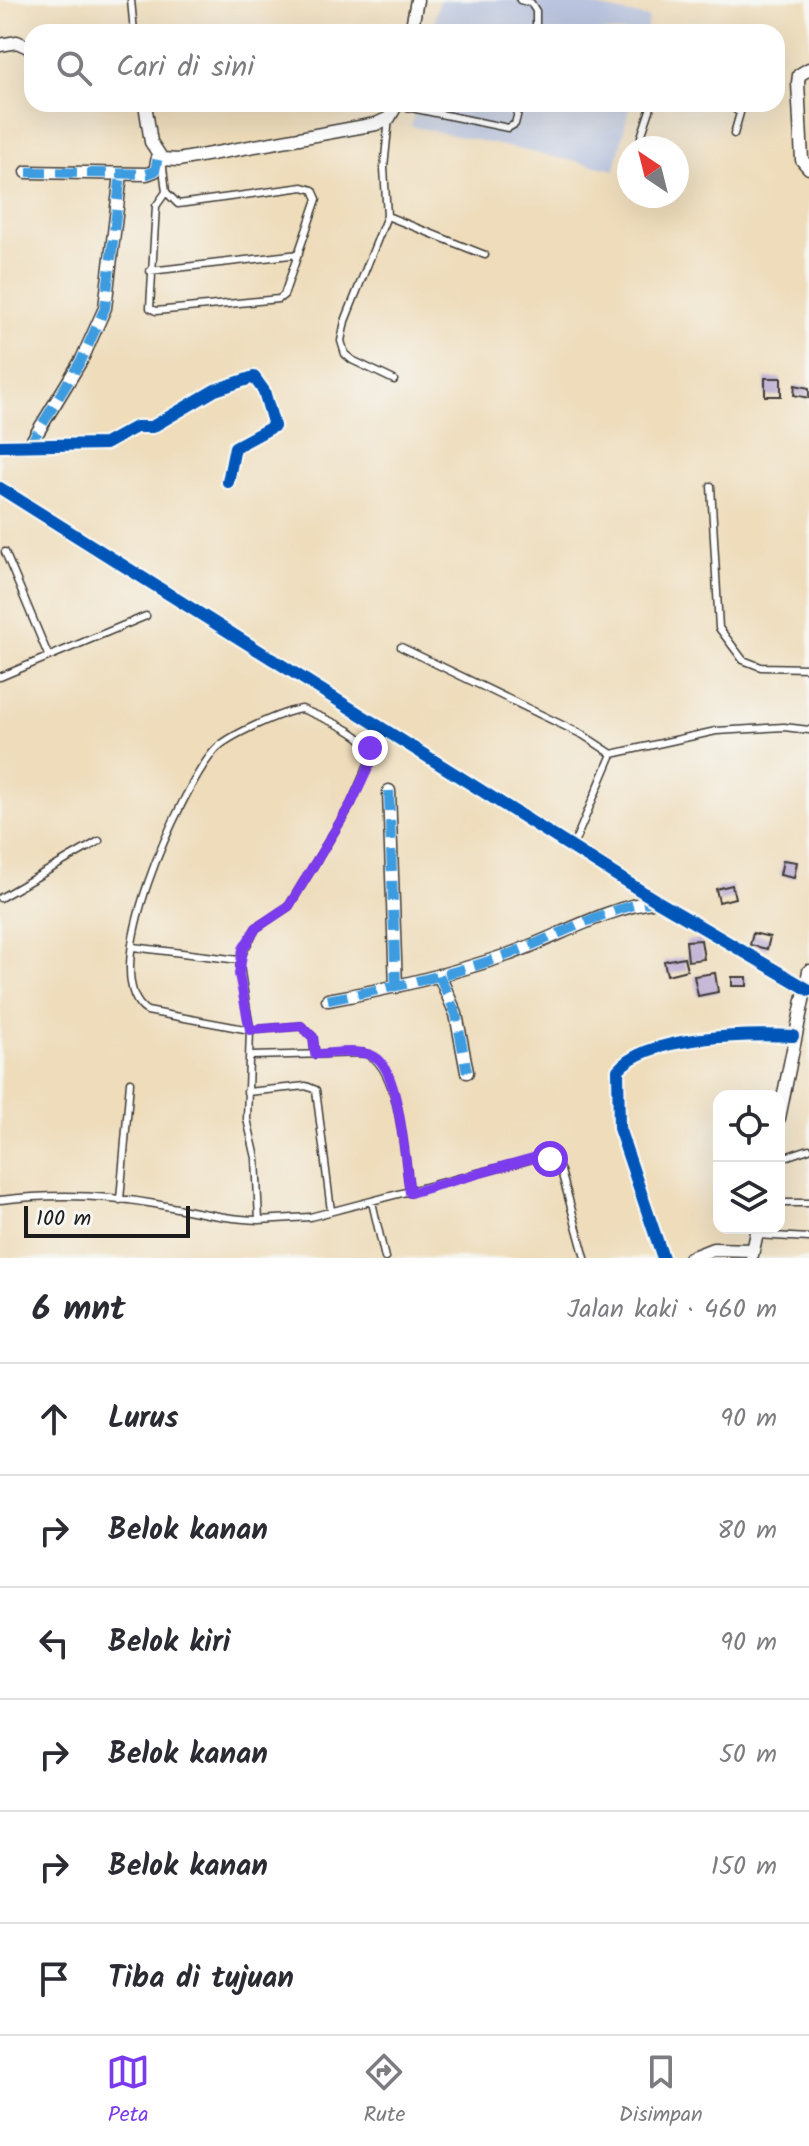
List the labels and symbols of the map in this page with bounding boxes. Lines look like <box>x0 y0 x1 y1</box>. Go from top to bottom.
north arrow <box>617 136 689 208</box>
route end <box>352 730 388 766</box>
route start <box>532 1141 568 1177</box>
scale bar <box>24 1202 190 1238</box>

